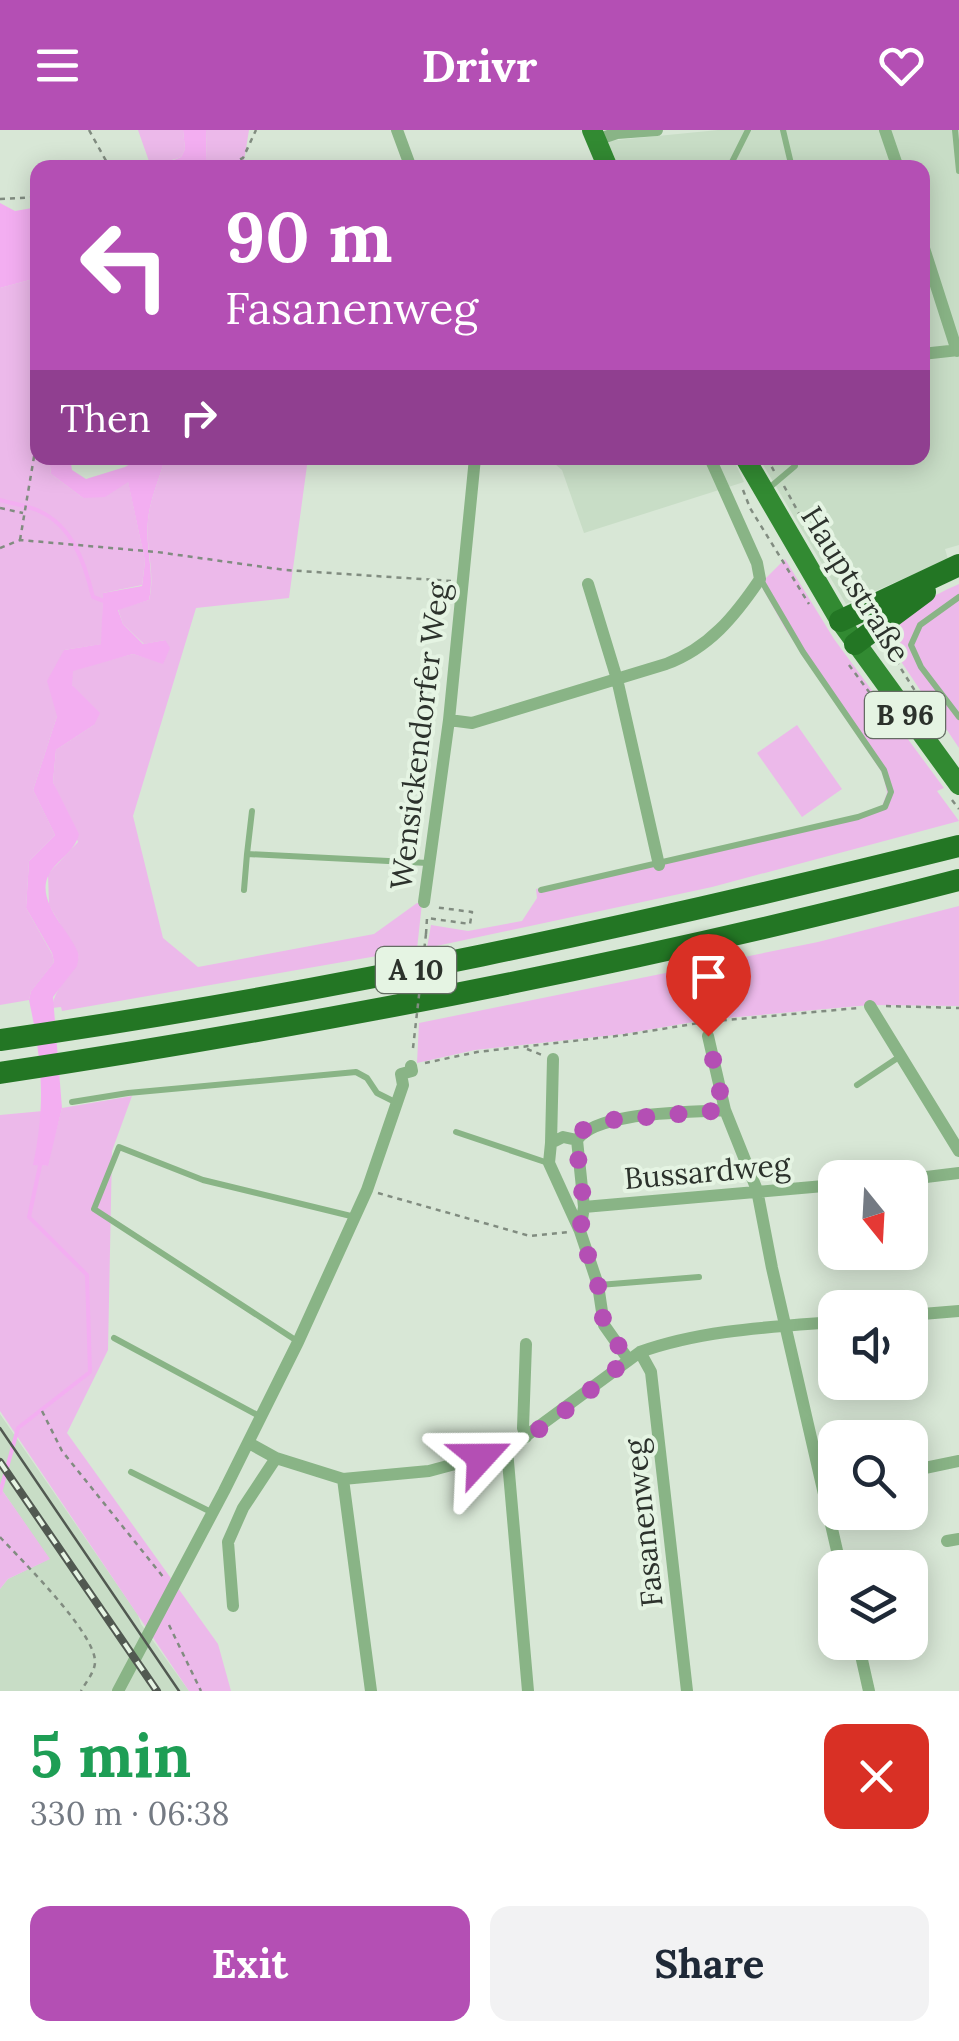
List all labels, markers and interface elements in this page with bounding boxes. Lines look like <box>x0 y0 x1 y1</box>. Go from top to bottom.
text: Drivr <box>422 37 537 94</box>
icon: menu <box>30 38 85 93</box>
icon: heart <box>874 38 929 93</box>
text: 90 m <box>225 192 393 281</box>
icon: left <box>60 200 190 330</box>
text: Fasanenweg <box>225 279 478 336</box>
icon: right <box>171 390 226 445</box>
text: Then <box>60 394 151 442</box>
street label: Hauptstraße <box>793 499 919 669</box>
street label: Wensickendorfer Weg <box>381 579 458 892</box>
road number: B 96 <box>865 692 945 738</box>
pin <box>666 934 751 1037</box>
road number: A 10 <box>376 947 456 993</box>
icon: arrive <box>681 949 736 1004</box>
street label: Bussardweg <box>622 1145 793 1198</box>
north arrow <box>818 1160 928 1270</box>
map controls <box>818 1160 928 1660</box>
button: sound <box>818 1290 928 1400</box>
position arrow <box>429 1405 533 1509</box>
button: search <box>818 1420 928 1530</box>
street label: Fasanenweg <box>615 1436 672 1609</box>
button: layers <box>818 1550 928 1660</box>
text: 5 min <box>30 1717 191 1793</box>
button: close <box>824 1724 929 1829</box>
text: 330 m · 06:38 <box>30 1793 230 1834</box>
button: Exit <box>30 1906 470 2021</box>
button: Share <box>490 1906 929 2021</box>

